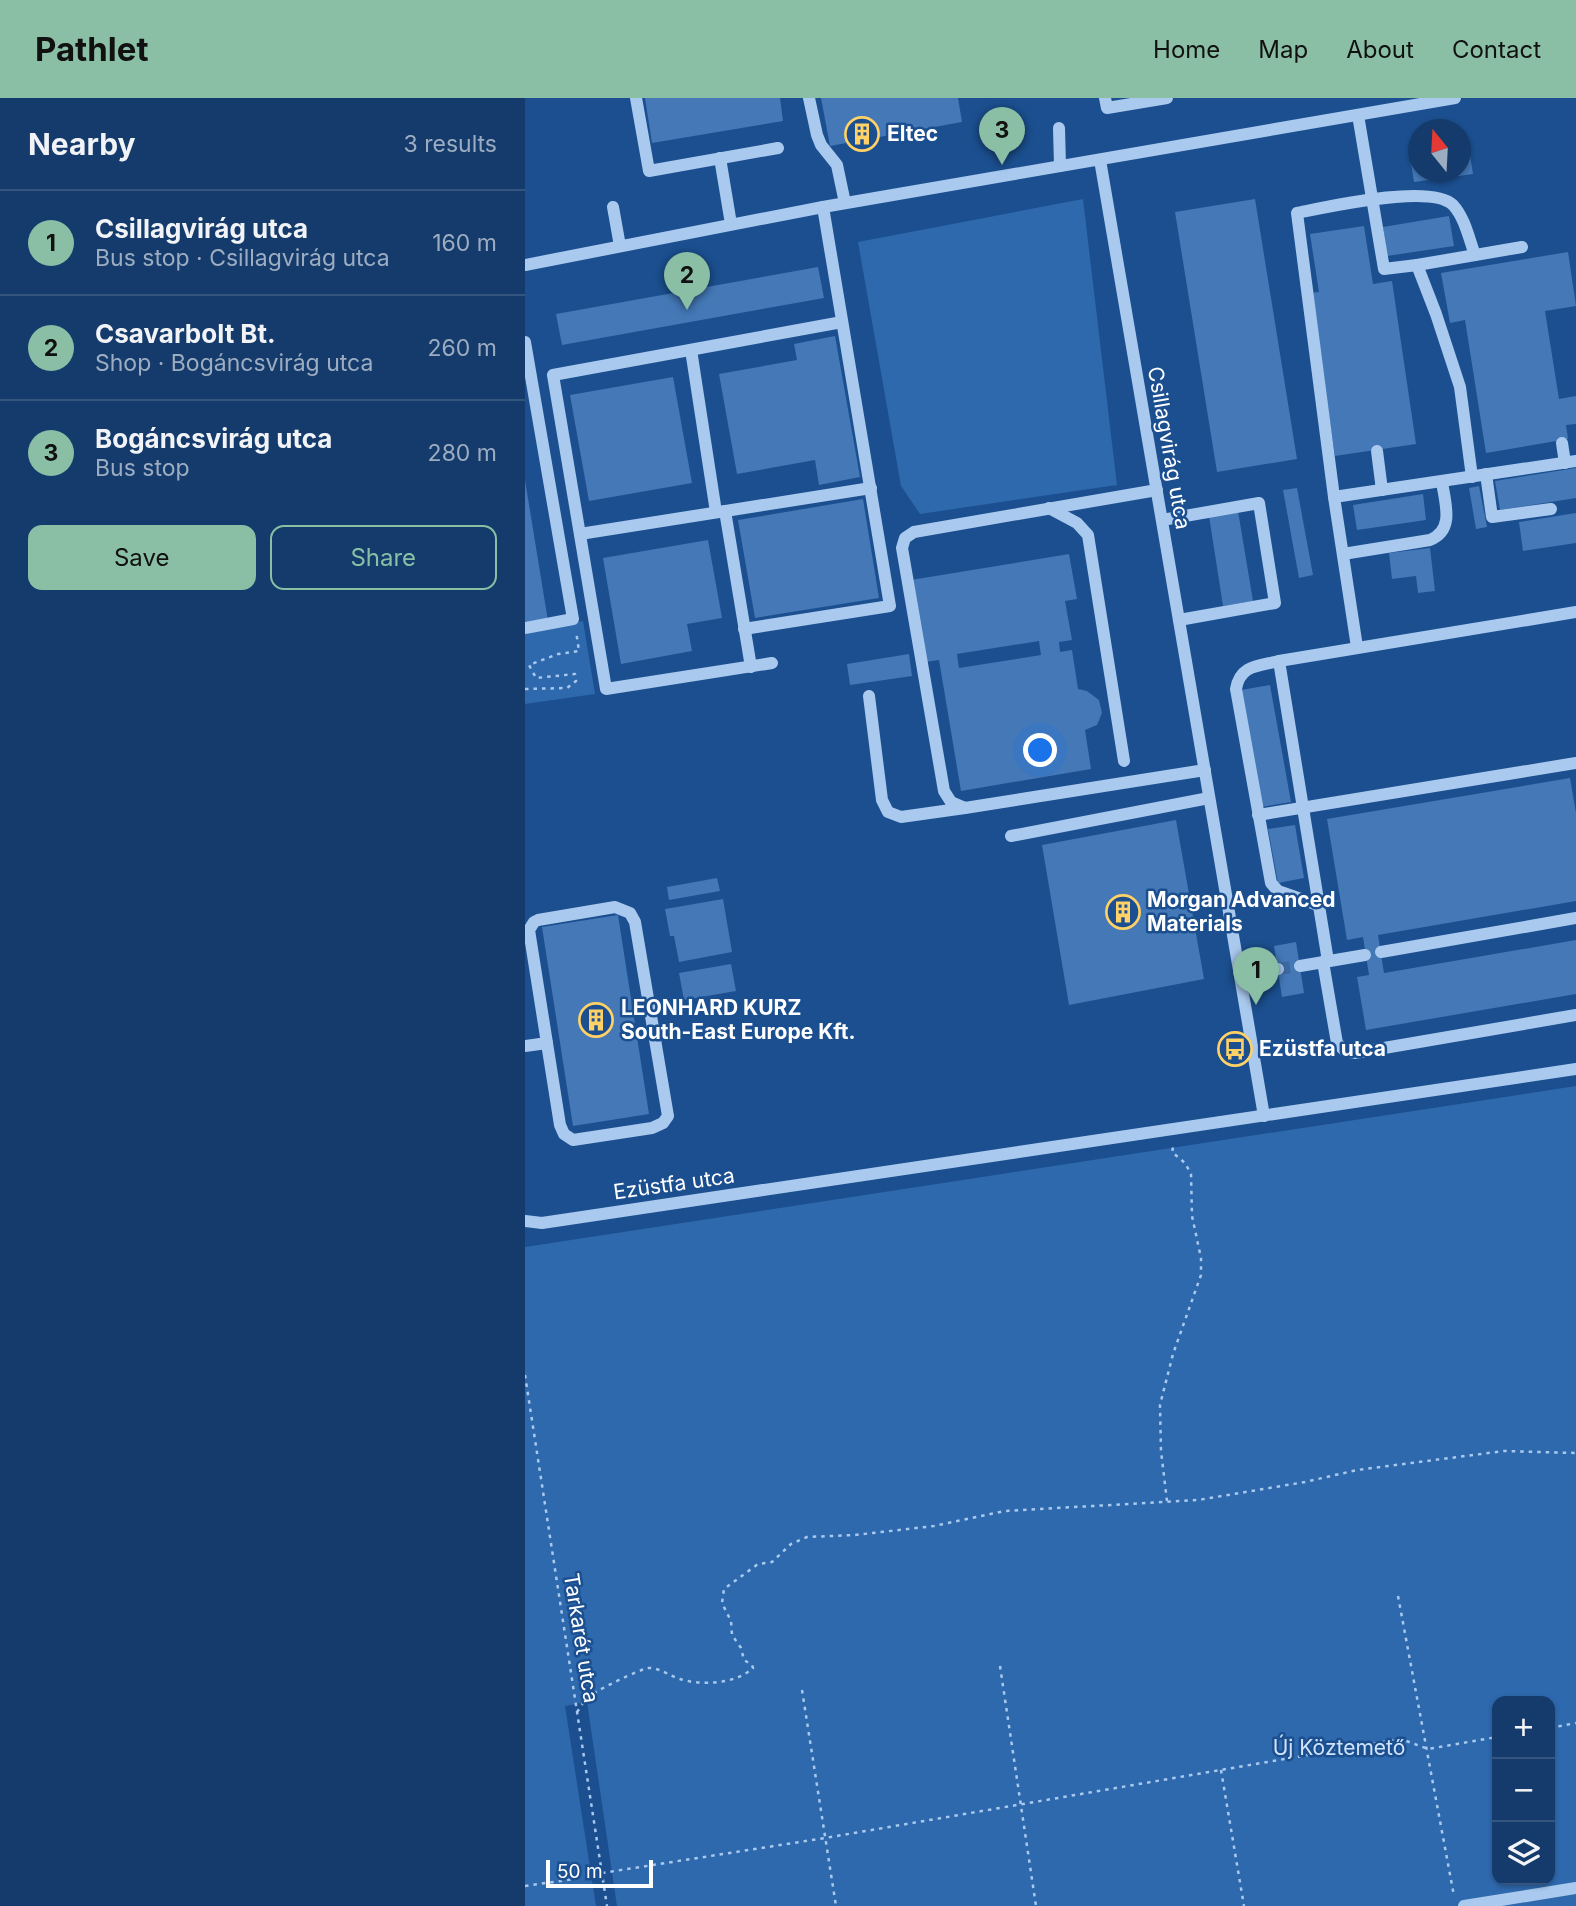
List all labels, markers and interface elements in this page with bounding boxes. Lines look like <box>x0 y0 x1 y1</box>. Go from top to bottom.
text: Pathlet <box>35 29 149 69</box>
text: Home <box>1153 35 1220 64</box>
text: Map <box>1258 35 1308 64</box>
text: About <box>1346 35 1414 64</box>
text: Contact <box>1452 35 1541 64</box>
pin: 3 <box>979 107 1025 165</box>
building icon: Eltec <box>843 115 881 153</box>
north arrow <box>1408 119 1471 182</box>
place label: Eltec <box>887 121 938 146</box>
text: Nearby <box>28 126 136 162</box>
text: 3 results <box>404 130 497 158</box>
text: Csillagvirág utca <box>95 213 308 244</box>
text: 1 <box>46 229 56 257</box>
text: 160 m <box>432 229 497 257</box>
text: Bus stop · Csillagvirág utca <box>95 244 390 272</box>
pin: 2 <box>664 252 710 310</box>
text: Csavarbolt Bt. <box>95 318 276 349</box>
text: 2 <box>44 334 58 362</box>
text: 260 m <box>428 334 497 362</box>
text: Shop · Bogáncsvirág utca <box>95 349 373 377</box>
street label: Csillagvirág utca <box>1143 365 1196 531</box>
text: Bogáncsvirág utca <box>95 423 332 454</box>
text: 3 <box>44 439 58 467</box>
text: 280 m <box>428 439 497 467</box>
text: Bus stop <box>95 454 190 482</box>
button: Save <box>28 525 256 590</box>
button: Share <box>270 525 497 590</box>
your location <box>1023 733 1057 767</box>
place label: Morgan Advanced Materials <box>1147 887 1335 936</box>
building icon: Morgan Advanced Materials <box>1104 893 1142 931</box>
pin: 1 <box>1233 947 1279 1005</box>
place label: LEONHARD KURZ South-East Europe Kft. <box>621 995 856 1044</box>
building icon: LEONHARD KURZ South-East Europe Kft. <box>577 1001 615 1039</box>
bus stop icon: Ezüstfa utca <box>1216 1030 1254 1068</box>
place label: Ezüstfa utca <box>1259 1036 1386 1061</box>
street label: Ezüstfa utca <box>612 1163 736 1204</box>
street label: Tarkarét utca <box>559 1571 604 1705</box>
map controls <box>1492 1696 1555 1885</box>
button: + <box>1492 1696 1555 1759</box>
park label: Új Köztemető <box>1273 1734 1405 1760</box>
button: − <box>1492 1759 1555 1822</box>
button: layers <box>1492 1822 1555 1885</box>
scale bar <box>546 1857 653 1889</box>
text: 50 m <box>557 1860 603 1883</box>

